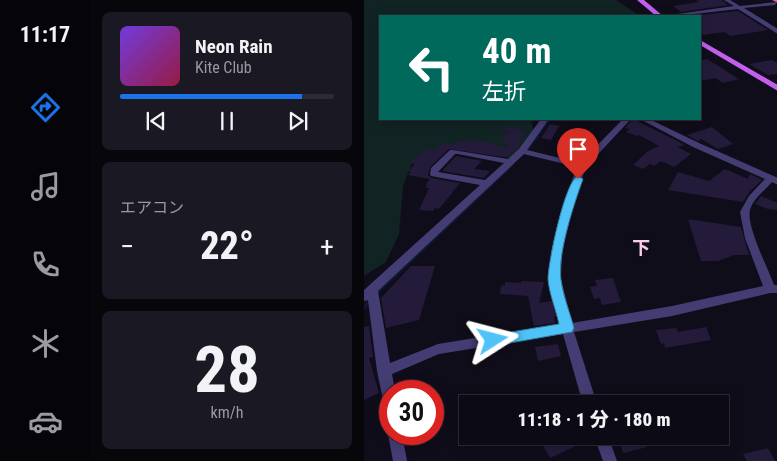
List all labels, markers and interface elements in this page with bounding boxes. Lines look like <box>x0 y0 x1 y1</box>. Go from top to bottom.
text: 11:17 <box>20 22 70 47</box>
text: 40 m <box>482 31 551 72</box>
text: Neon Rain <box>195 35 273 58</box>
icon: left <box>399 35 464 100</box>
text: Kite Club <box>195 58 252 77</box>
text: 左折 <box>482 79 526 104</box>
icon: directions <box>28 90 63 125</box>
icon: previous <box>142 107 170 135</box>
icon: pause <box>213 107 241 135</box>
icon: next <box>284 107 312 135</box>
pin <box>557 128 599 179</box>
icon: arrive <box>564 135 592 163</box>
icon: music <box>28 169 63 204</box>
text: エアコン <box>120 198 184 217</box>
text: 22° <box>200 224 254 268</box>
text: − <box>120 230 134 263</box>
text: + <box>320 230 334 263</box>
district label: 下 <box>632 237 650 258</box>
icon: phone <box>28 247 63 282</box>
position arrow <box>466 313 518 365</box>
icon: climate <box>28 326 63 361</box>
text: 28 <box>194 332 260 408</box>
speed limit sign: 30 <box>379 380 444 445</box>
text: km/h <box>211 403 243 422</box>
icon: car <box>28 404 63 439</box>
text: 11:18 · 1 分 · 180 m <box>517 408 671 431</box>

